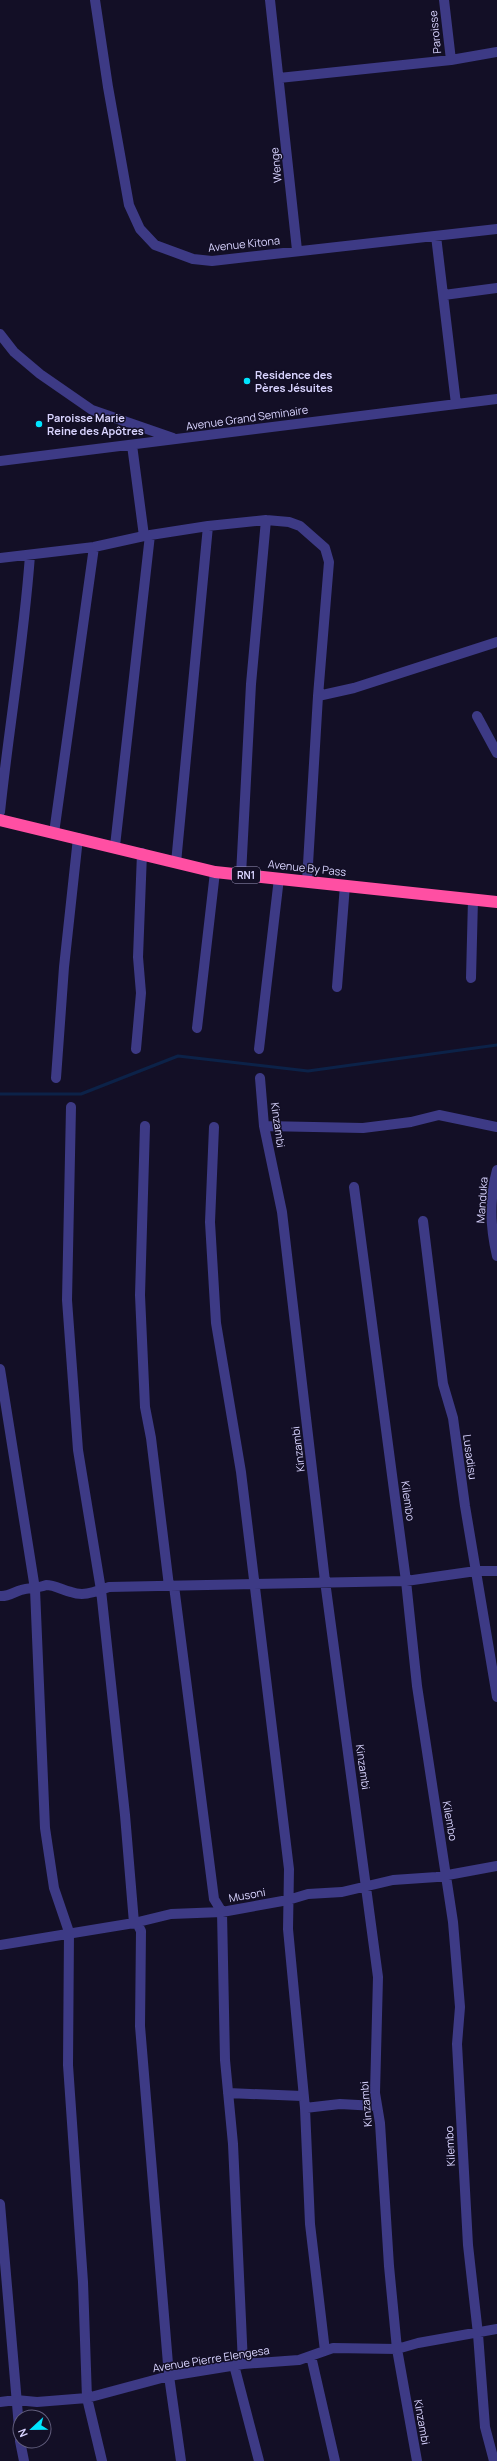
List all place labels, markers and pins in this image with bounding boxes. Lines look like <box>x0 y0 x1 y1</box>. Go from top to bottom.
place label: Residence des Pères Jésuites <box>255 367 333 395</box>
marker: Residence des Pères Jésuites <box>242 376 252 386</box>
place label: Paroisse Marie Reine des Apôtres <box>47 410 144 438</box>
marker: Paroisse Marie Reine des Apôtres <box>34 419 44 429</box>

